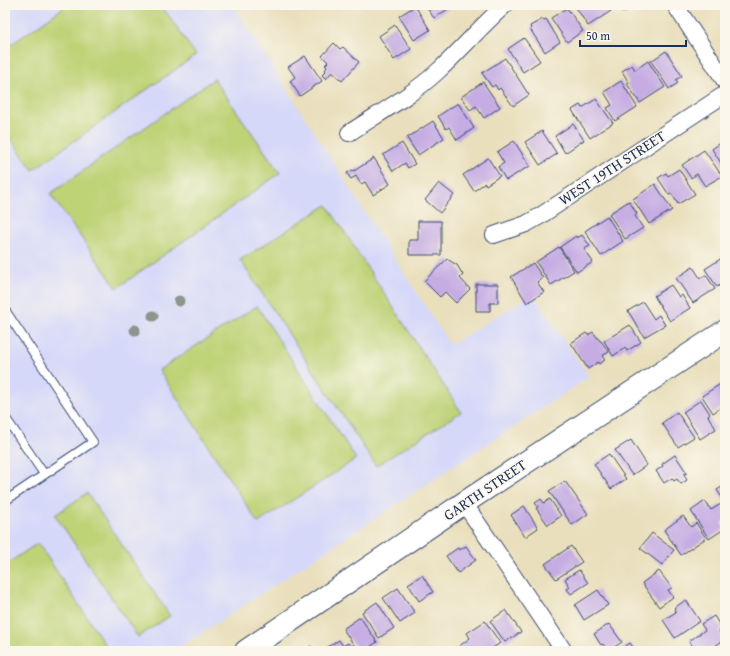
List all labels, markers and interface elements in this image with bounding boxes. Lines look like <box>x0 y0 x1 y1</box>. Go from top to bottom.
scale bar <box>580 22 686 48</box>
text: 50 m <box>586 27 610 44</box>
street label: WEST 19TH STREET <box>554 125 670 210</box>
street label: GARTH STREET <box>439 454 531 525</box>

